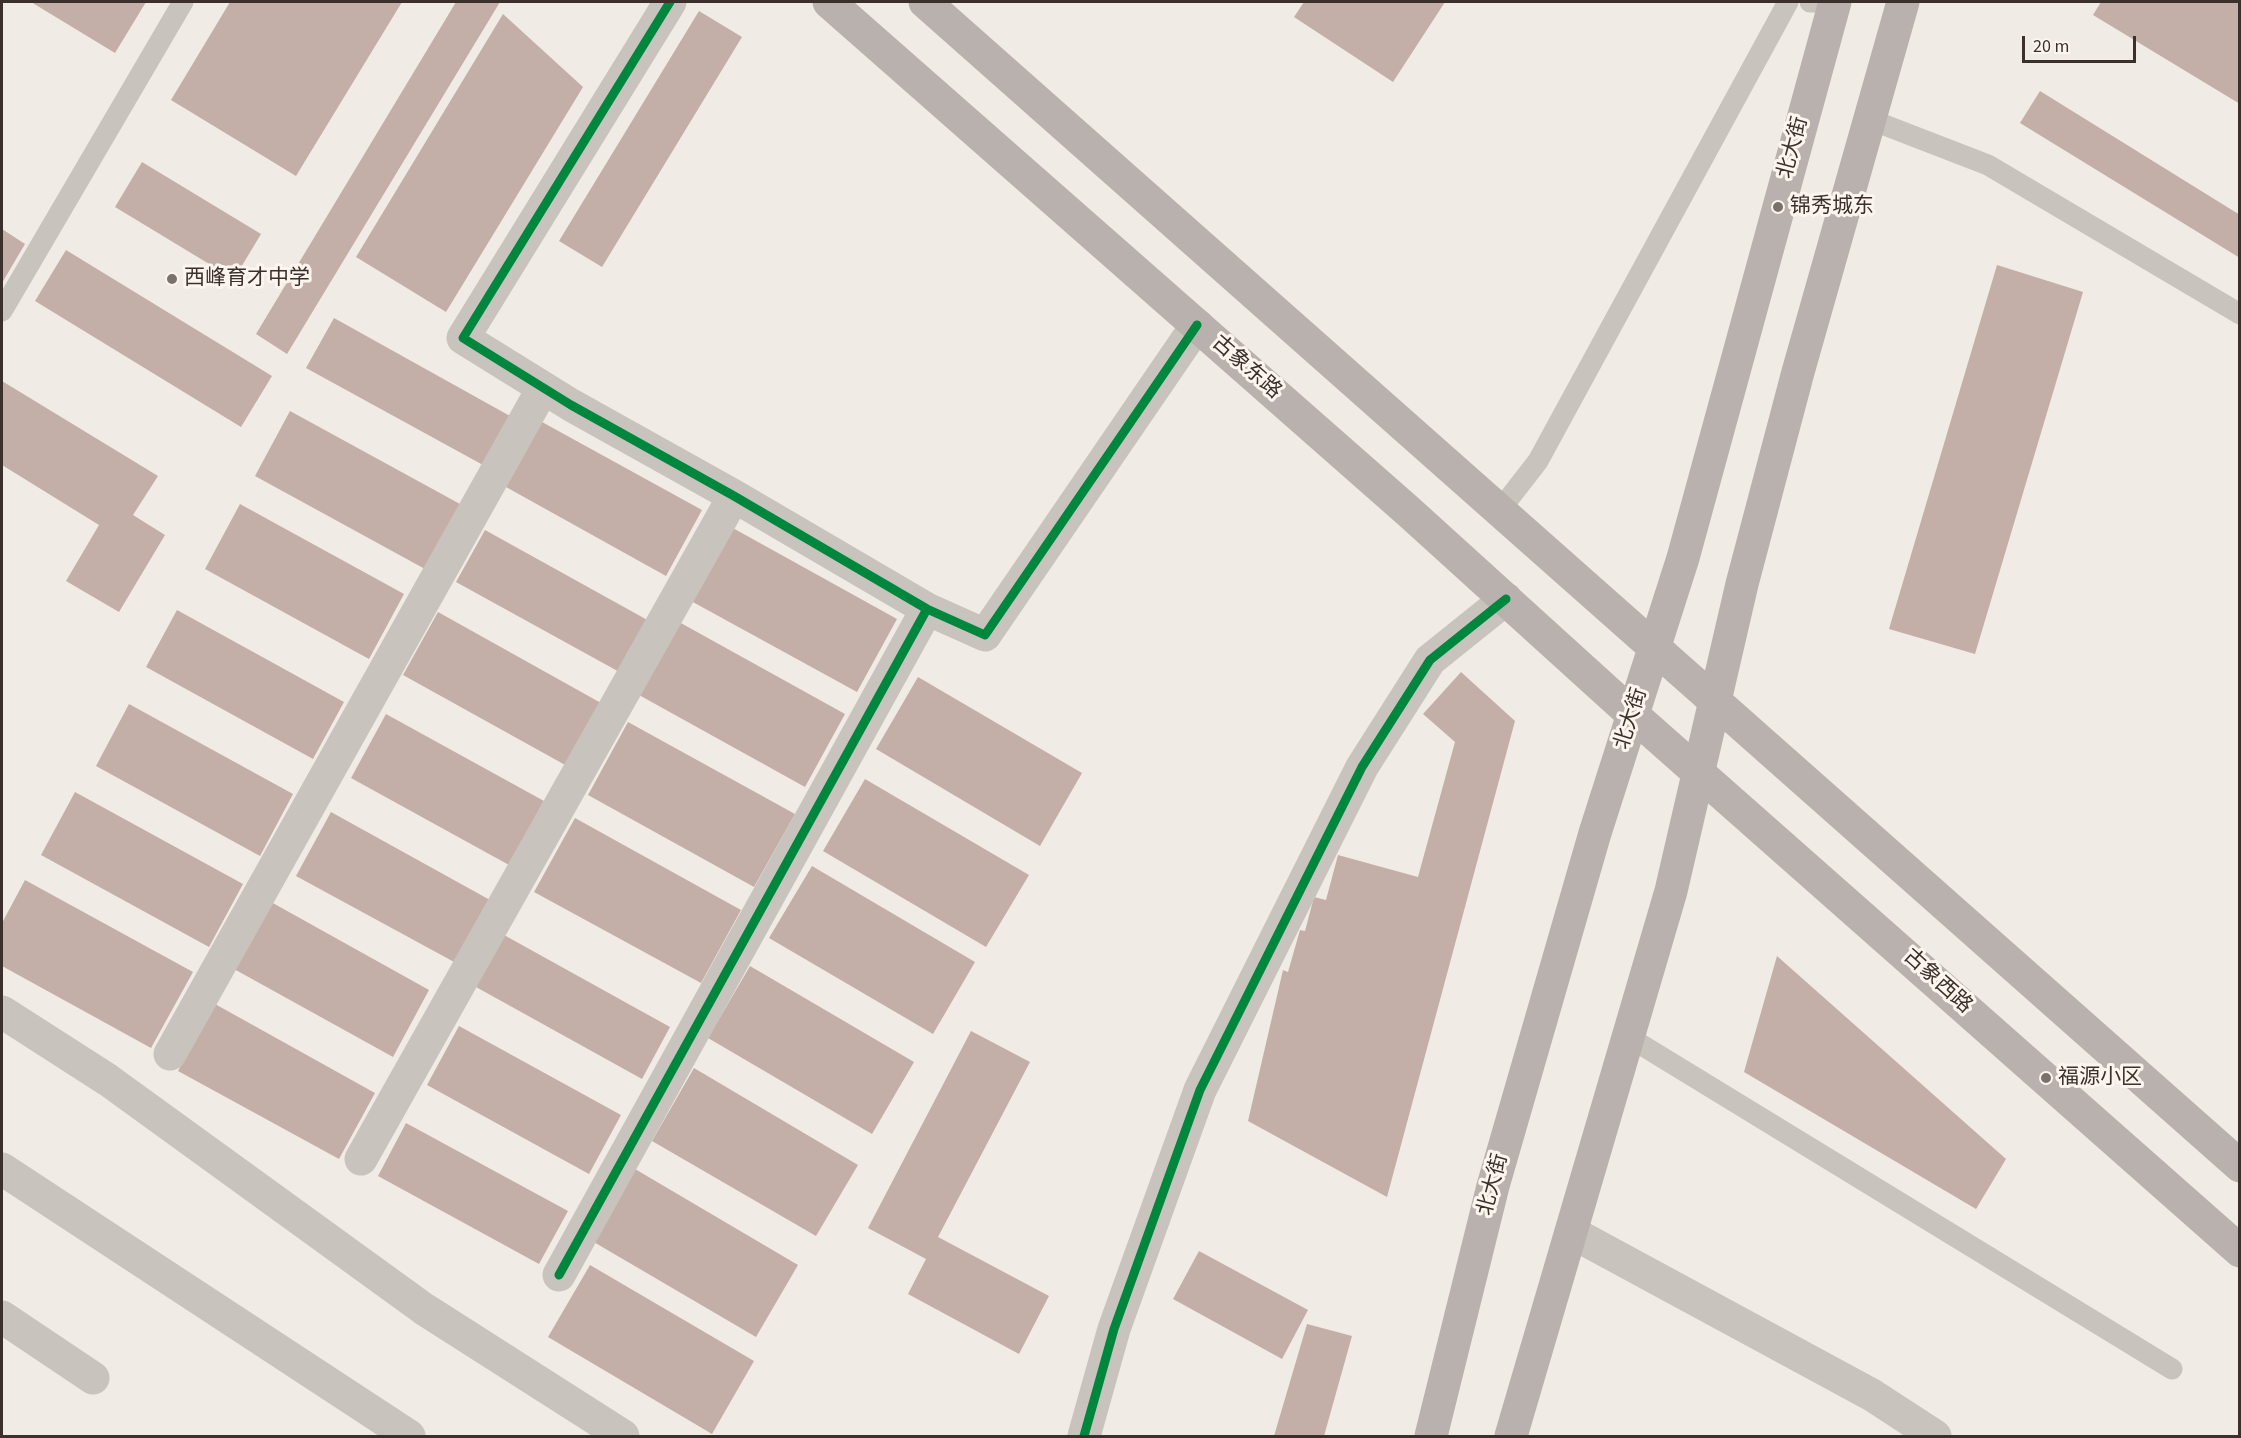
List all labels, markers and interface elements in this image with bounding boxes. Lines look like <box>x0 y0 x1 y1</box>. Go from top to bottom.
scale bar <box>2025 24 2139 62</box>
text: 20 m <box>2033 34 2069 59</box>
street label: 北大街 <box>1774 114 1814 182</box>
place label: 锦秀城东 <box>1790 194 1874 220</box>
marker: 锦秀城东 <box>1771 200 1785 214</box>
place label: 西峰育才中学 <box>184 266 310 292</box>
marker: 西峰育才中学 <box>165 272 179 286</box>
street label: 古象东路 <box>1206 331 1286 405</box>
street label: 北大街 <box>1610 685 1654 753</box>
street label: 古象西路 <box>1897 945 1977 1019</box>
place label: 福源小区 <box>2058 1065 2142 1091</box>
marker: 福源小区 <box>2039 1071 2053 1085</box>
street label: 北大街 <box>1474 1151 1514 1219</box>

